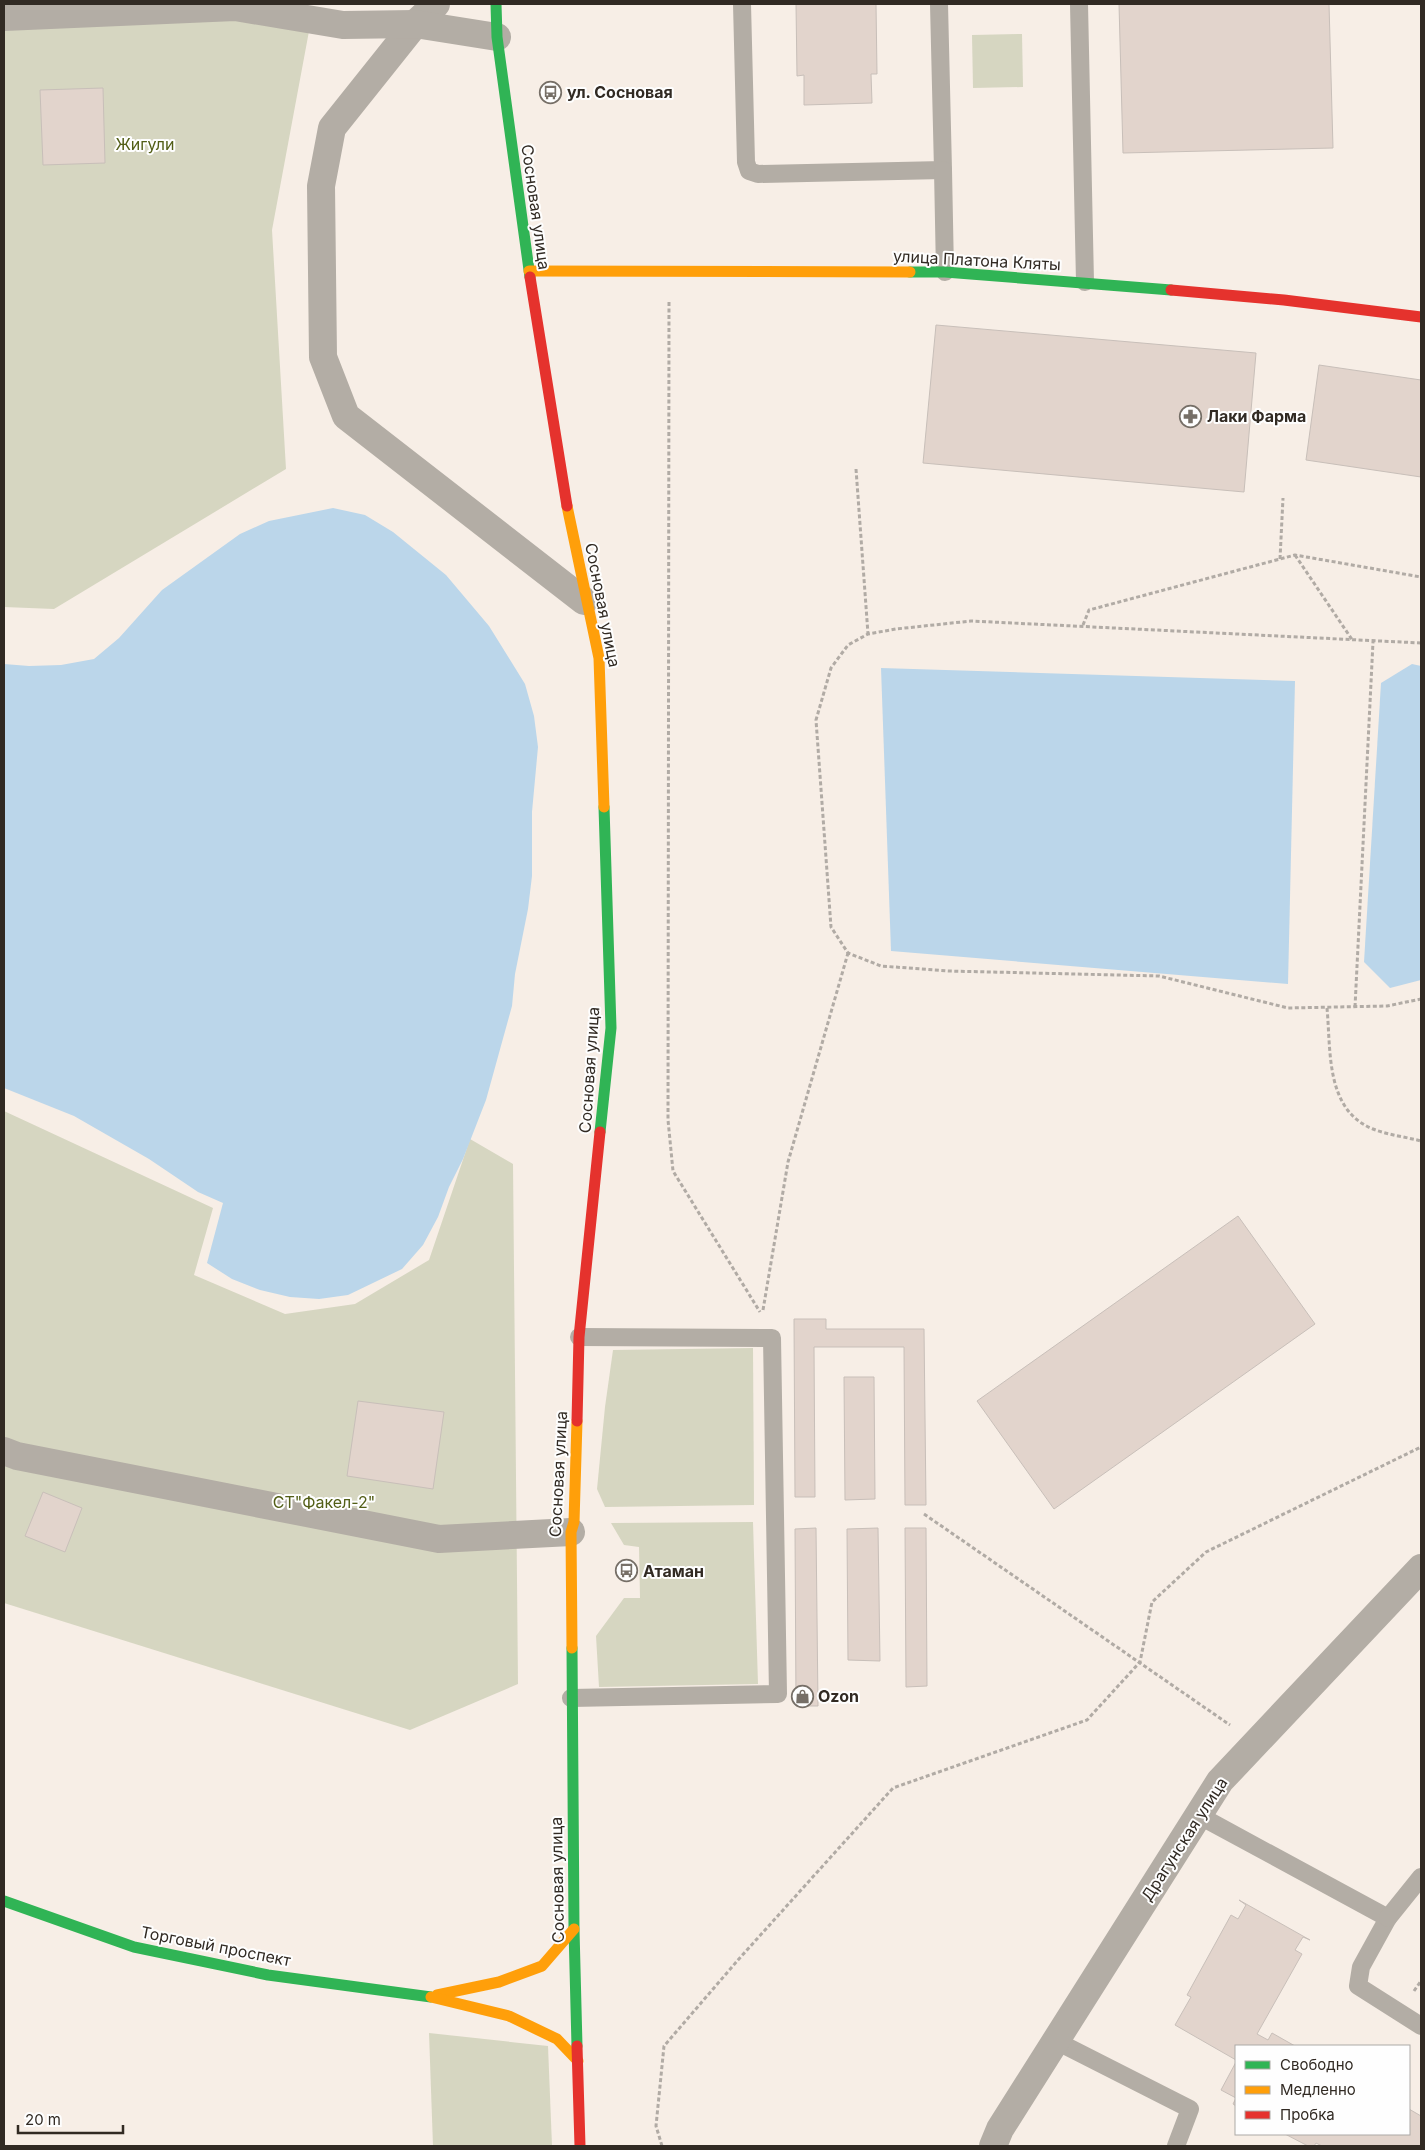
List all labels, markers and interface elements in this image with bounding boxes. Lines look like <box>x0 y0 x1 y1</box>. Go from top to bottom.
bus stop icon: ул. Сосновая <box>539 80 563 104</box>
place label: ул. Сосновая <box>567 82 673 102</box>
park label: Жигули <box>116 134 174 154</box>
street label: Сосновая улица <box>517 143 555 271</box>
street label: улица Платона Кляты <box>893 246 1061 274</box>
pharmacy icon: Лаки Фарма <box>1179 404 1203 428</box>
place label: Лаки Фарма <box>1207 406 1306 426</box>
street label: Сосновая улица <box>581 541 625 669</box>
street label: Сосновая улица <box>575 1006 603 1134</box>
street label: Сосновая улица <box>545 1410 571 1538</box>
park label: СТ"Факел-2" <box>273 1492 375 1512</box>
bus stop icon: Атаман <box>615 1559 639 1583</box>
place label: Атаман <box>643 1561 704 1581</box>
shop icon: Ozon <box>790 1684 814 1708</box>
place label: Ozon <box>818 1686 859 1706</box>
street label: Драгунская улица <box>1137 1773 1231 1905</box>
street label: Сосновая улица <box>546 1817 568 1943</box>
street label: Торговый проспект <box>139 1922 293 1970</box>
legend <box>1235 2045 1410 2135</box>
text: Свободно <box>1280 2055 1354 2074</box>
text: Медленно <box>1280 2080 1356 2099</box>
scale bar <box>18 2102 122 2134</box>
text: Пробка <box>1280 2105 1335 2124</box>
text: 20 m <box>25 2110 61 2129</box>

